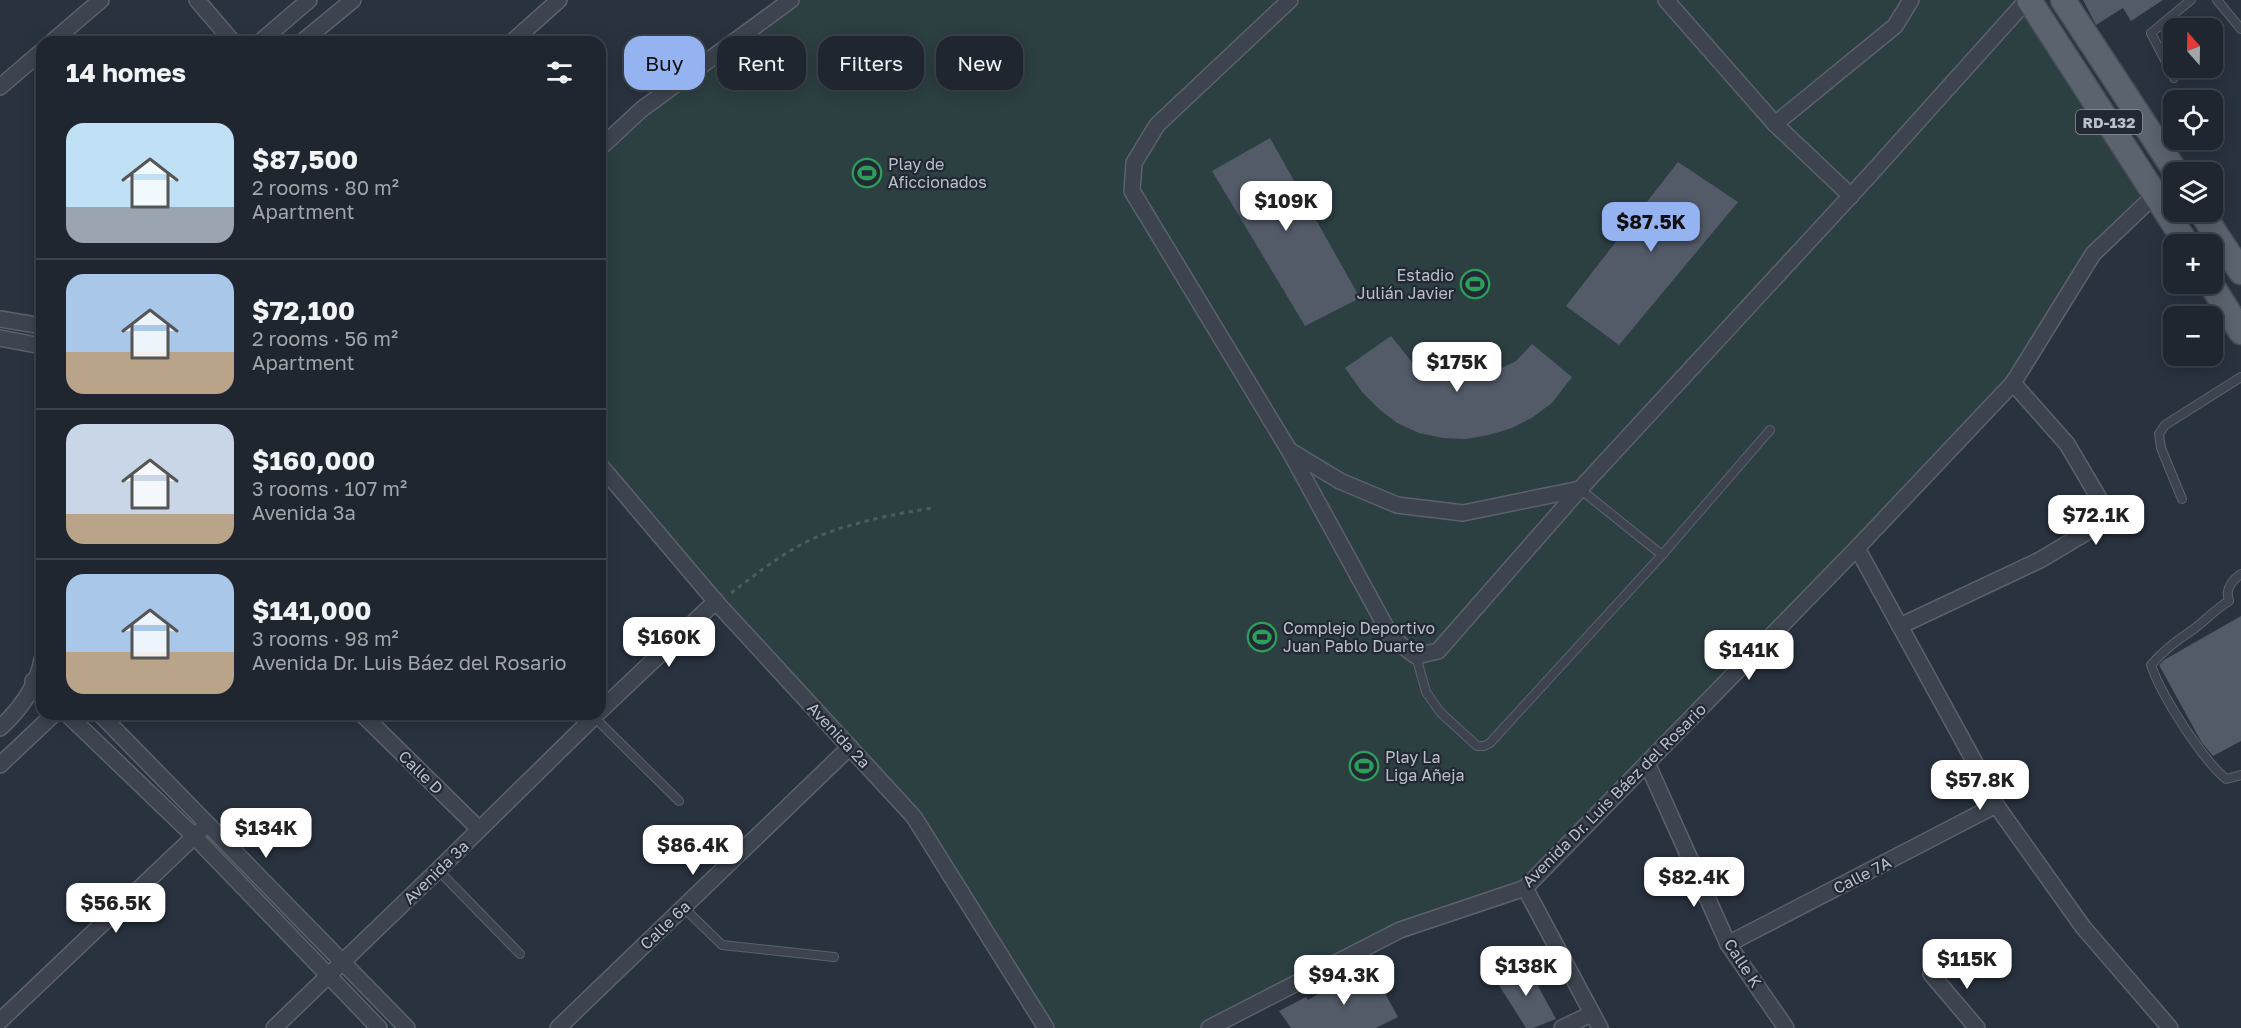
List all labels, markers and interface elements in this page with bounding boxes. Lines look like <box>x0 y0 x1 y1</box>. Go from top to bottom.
north arrow <box>2163 18 2223 78</box>
map controls <box>2163 18 2223 366</box>
chip: Buy <box>624 36 705 90</box>
chip: Rent <box>717 36 806 90</box>
chip: Filters <box>818 36 924 90</box>
chip: New <box>936 36 1023 90</box>
icon: filters <box>543 56 576 89</box>
text: 14 homes <box>66 57 186 88</box>
button: locate <box>2163 90 2223 150</box>
road number: RD-132 <box>2076 110 2142 134</box>
text: $87,500 <box>252 144 358 175</box>
icon: home <box>114 147 186 219</box>
place label: Play de Aficcionados <box>888 154 987 192</box>
sports icon: Play de Aficcionados <box>851 157 883 189</box>
button: layers <box>2163 162 2223 222</box>
text: 2 rooms · 80 m² <box>252 175 399 199</box>
pin: $109K <box>1244 181 1328 232</box>
text: $109K <box>1254 188 1318 212</box>
text: Apartment <box>252 199 355 223</box>
pin: $87.5K <box>1602 202 1700 253</box>
text: $87.5K <box>1616 209 1686 233</box>
button: + <box>2163 234 2223 294</box>
place label: Estadio Julián Javier <box>1357 265 1454 303</box>
sports icon: Estadio Julián Javier <box>1459 268 1491 300</box>
text: $72,100 <box>252 295 355 326</box>
icon: home <box>114 298 186 370</box>
button: − <box>2163 306 2223 366</box>
text: 2 rooms · 56 m² <box>252 326 398 350</box>
pin: $175K <box>1415 342 1499 393</box>
text: $175K <box>1426 349 1488 373</box>
text: Apartment <box>252 350 355 374</box>
text: $160,000 <box>252 445 375 476</box>
icon: home <box>114 448 186 520</box>
text: 3 rooms · 107 m² <box>252 476 407 500</box>
pin: $72.1K <box>2047 495 2145 546</box>
text: Avenida 3a <box>252 500 356 524</box>
text: $72.1K <box>2062 502 2130 526</box>
text: $141,000 <box>252 595 371 626</box>
icon: home <box>114 598 186 670</box>
pin: $160K <box>627 617 711 668</box>
place label: Complejo Deportivo Juan Pablo Duarte <box>1283 618 1435 656</box>
sports icon: Complejo Deportivo Juan Pablo Duarte <box>1246 621 1278 653</box>
text: $160K <box>637 624 701 648</box>
text: 3 rooms · 98 m² <box>252 626 399 650</box>
pin: $141K <box>1707 630 1791 681</box>
text: $141K <box>1719 637 1780 661</box>
text: Avenida Dr. Luis Báez del Rosario <box>252 650 567 674</box>
street label: Avenida 2a <box>803 698 875 772</box>
street label: Avenida Dr. Luis Báez del Rosario <box>1518 699 1710 891</box>
street label: Calle D <box>394 746 448 798</box>
place label: Play La Liga Añeja <box>1385 747 1464 785</box>
sports icon: Play La Liga Añeja <box>1348 750 1380 782</box>
pin: $57.8K <box>1931 760 2029 811</box>
text: $57.8K <box>1945 767 2015 791</box>
pin: $134K <box>224 808 308 859</box>
text: $134K <box>235 815 297 839</box>
pin: $86.4K <box>644 825 742 876</box>
text: $86.4K <box>657 832 729 856</box>
street label: Avenida 3a <box>399 836 473 908</box>
street label: Calle 7A <box>1830 852 1895 898</box>
pin: $82.4K <box>1645 857 1743 908</box>
text: $82.4K <box>1658 864 1730 888</box>
pin: $56.5K <box>67 883 165 934</box>
text: $56.5K <box>80 890 152 914</box>
street label: Calle 6a <box>636 896 694 954</box>
street label: Calle K <box>1720 935 1766 991</box>
pin: $115K <box>1925 939 2009 990</box>
pin: $138K <box>1484 946 1568 997</box>
text: $115K <box>1937 946 1997 970</box>
text: $138K <box>1494 953 1558 977</box>
pin: $94.3K <box>1295 955 1393 1006</box>
text: $94.3K <box>1308 962 1380 986</box>

